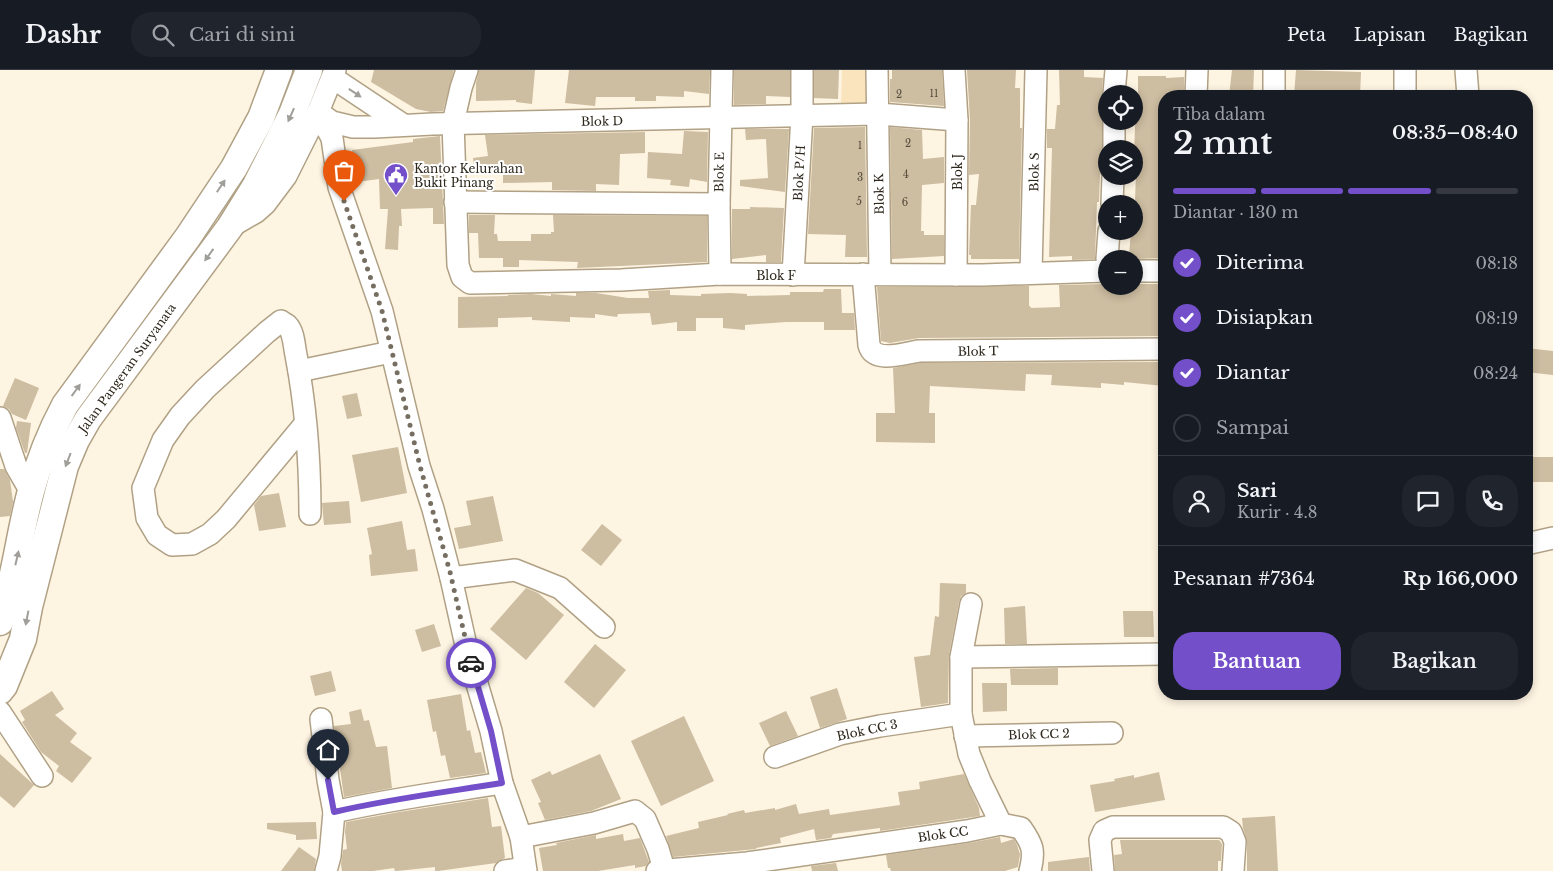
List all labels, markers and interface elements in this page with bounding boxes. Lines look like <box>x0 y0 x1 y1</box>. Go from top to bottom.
search box <box>131 12 481 57</box>
text: Dashr <box>25 20 101 49</box>
icon: search <box>149 21 177 49</box>
text: Cari di sini <box>189 23 295 46</box>
text: Peta <box>1287 24 1326 46</box>
text: Lapisan <box>1354 24 1426 46</box>
text: Bagikan <box>1454 24 1528 46</box>
map controls <box>1098 85 1143 295</box>
button: locate <box>1098 85 1143 130</box>
house number: 11 <box>930 87 938 100</box>
one-way arrow <box>349 88 362 98</box>
house number: 2 <box>896 88 902 101</box>
text: Tiba dalam <box>1173 104 1265 124</box>
one-way arrow <box>287 108 295 122</box>
street label: Blok D <box>581 113 623 129</box>
text: 08:35–08:40 <box>1392 121 1518 144</box>
text: 2 mnt <box>1173 123 1272 163</box>
house number: 2 <box>905 137 911 150</box>
house number: 1 <box>858 139 862 152</box>
button: layers <box>1098 140 1143 185</box>
street label: Blok P/H <box>790 145 808 201</box>
pin <box>323 150 365 201</box>
street label: Blok E <box>711 151 727 192</box>
street label: Blok S <box>1026 152 1042 192</box>
street label: Blok J <box>950 154 965 190</box>
icon: bag <box>330 157 358 185</box>
place label: Kantor Kelurahan Bukit Pinang <box>414 161 523 190</box>
public building icon: Kantor Kelurahan Bukit Pinang <box>383 162 409 196</box>
house number: 4 <box>903 168 909 181</box>
house number: 3 <box>857 171 863 184</box>
street label: Blok K <box>871 173 887 215</box>
one-way arrow <box>216 180 226 193</box>
house number: 5 <box>856 195 862 208</box>
button: + <box>1098 195 1143 240</box>
house number: 6 <box>902 196 908 209</box>
text: Diantar · 130 m <box>1173 202 1299 222</box>
one-way arrow <box>204 248 214 262</box>
icon: check <box>1173 249 1201 277</box>
button: − <box>1098 250 1143 295</box>
text: Diterima <box>1216 251 1304 274</box>
text: 08:18 <box>1475 253 1518 273</box>
street label: Blok F <box>756 268 796 283</box>
street label: Jalan Pangeran Suryanata <box>74 300 179 437</box>
icon: check <box>1173 304 1201 332</box>
text: Disiapkan <box>1216 306 1313 329</box>
text: 08:19 <box>1475 308 1518 328</box>
street label: Blok T <box>957 343 999 359</box>
icon: check <box>1173 359 1201 387</box>
text: Diantar <box>1216 361 1290 384</box>
text: 08:24 <box>1473 363 1518 383</box>
one-way arrow <box>71 384 82 397</box>
text: Sampai <box>1216 416 1289 439</box>
one-way arrow <box>63 453 71 468</box>
button: person <box>1173 475 1225 527</box>
button: chat <box>1402 475 1454 527</box>
button: phone <box>1466 475 1518 527</box>
text: Sari <box>1237 479 1277 502</box>
text: Kurir · 4.8 <box>1237 502 1317 522</box>
one-way arrow <box>13 550 21 565</box>
text: Pesanan #7364 <box>1173 567 1315 590</box>
text: Rp 166,000 <box>1403 567 1518 590</box>
one-way arrow <box>22 610 30 626</box>
button: Bantuan <box>1173 632 1341 690</box>
button: Bagikan <box>1351 632 1518 690</box>
courier <box>446 638 496 688</box>
icon: car <box>457 649 485 677</box>
street label: Blok CC 3 <box>835 716 899 744</box>
street label: Blok CC 2 <box>1008 725 1070 743</box>
pin <box>307 729 349 780</box>
icon: home <box>314 736 342 764</box>
street label: Blok CC <box>917 823 969 845</box>

